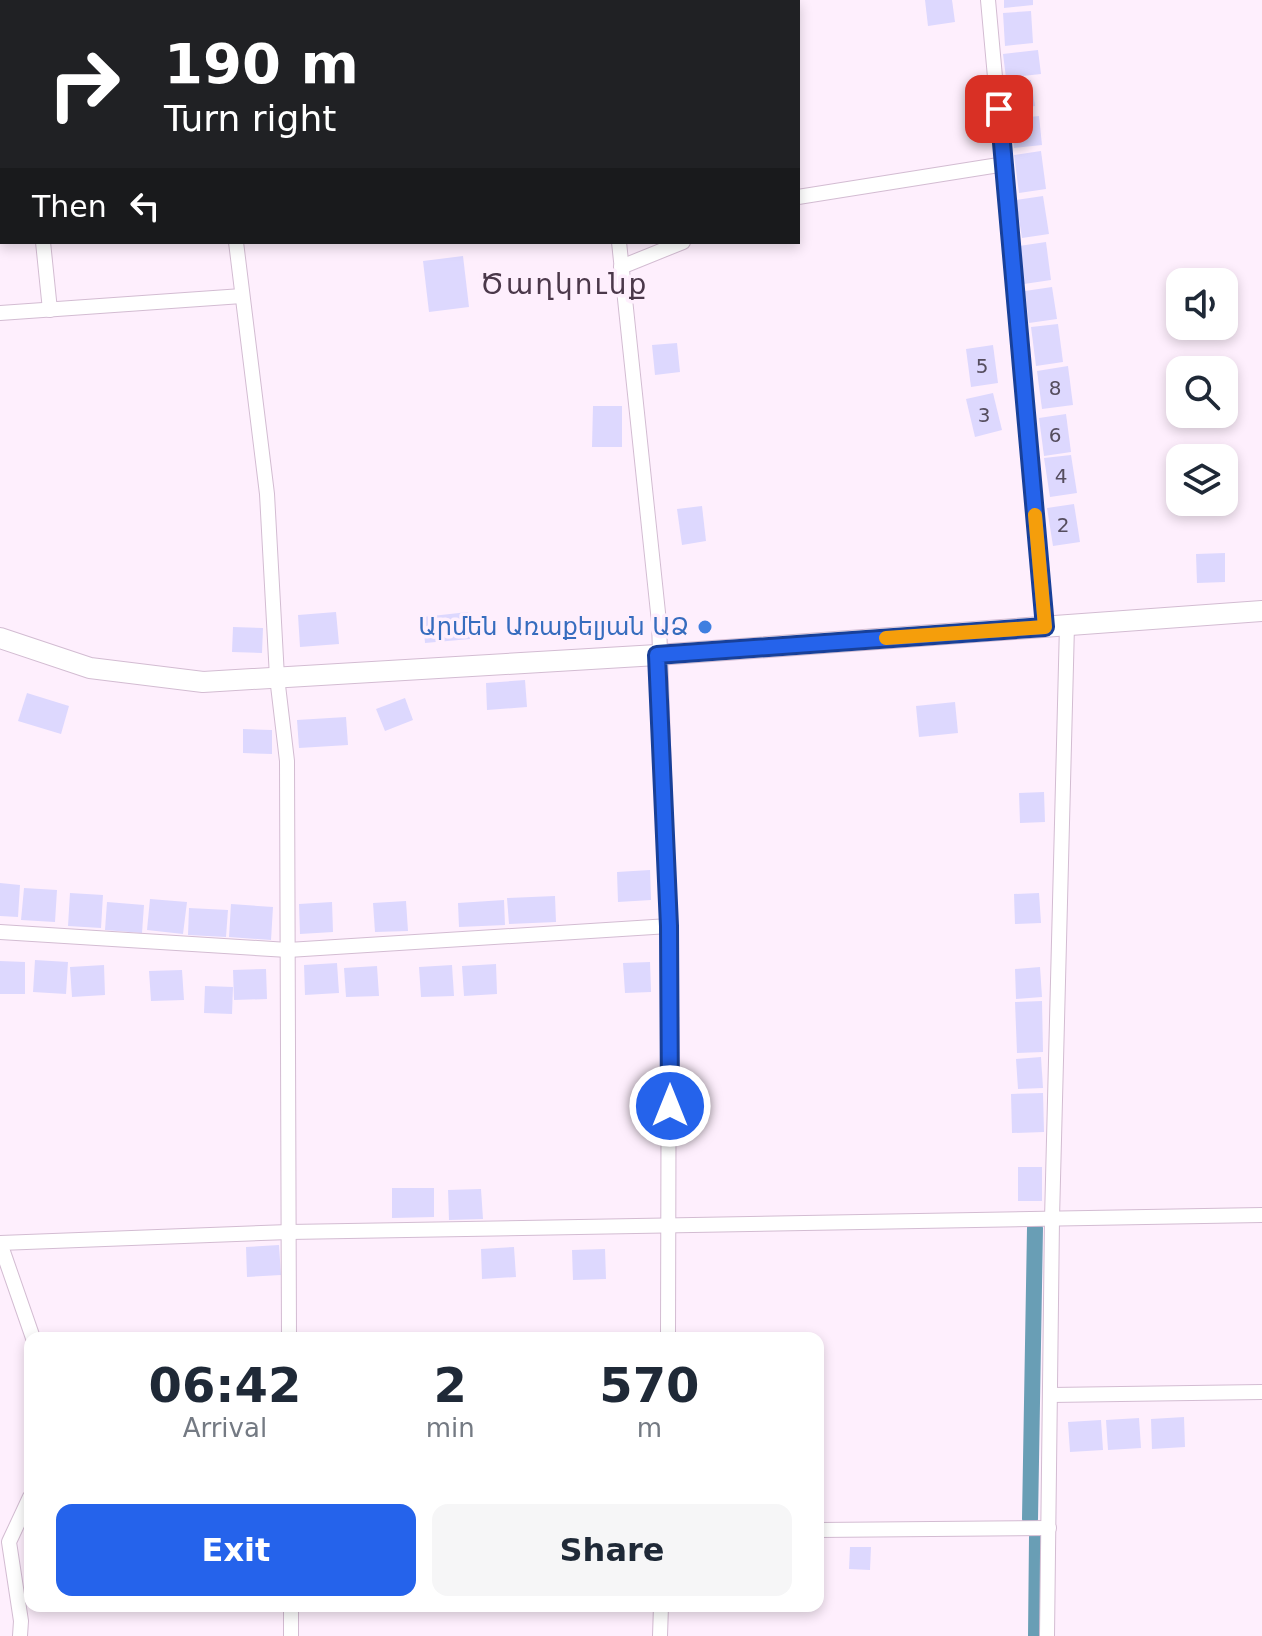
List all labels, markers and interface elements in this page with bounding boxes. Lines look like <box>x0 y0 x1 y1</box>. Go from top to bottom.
text: 190 m <box>164 31 359 96</box>
icon: right <box>32 32 136 136</box>
pin <box>965 75 1033 143</box>
icon: arrive <box>977 87 1021 131</box>
text: Turn right <box>164 98 336 139</box>
icon: left <box>123 184 167 228</box>
text: Then <box>32 189 107 224</box>
district label: Ծաղկունք <box>480 268 648 301</box>
map controls <box>1166 268 1238 516</box>
button: sound <box>1166 268 1238 340</box>
house number: 5 <box>976 354 988 378</box>
button: search <box>1166 356 1238 428</box>
house number: 8 <box>1049 376 1061 400</box>
house number: 3 <box>978 403 990 427</box>
house number: 6 <box>1049 423 1061 447</box>
button: layers <box>1166 444 1238 516</box>
house number: 4 <box>1055 464 1067 488</box>
house number: 2 <box>1057 513 1069 537</box>
place label: Արմեն Առաքելյան ԱՁ <box>418 613 689 641</box>
marker: Արմեն Առաքելյան ԱՁ <box>696 618 714 636</box>
position arrow <box>628 1064 712 1148</box>
text: 06:42 <box>148 1357 301 1413</box>
text: 2 <box>434 1357 467 1413</box>
text: 570 <box>599 1357 699 1413</box>
text: Arrival <box>183 1413 267 1443</box>
text: min <box>426 1413 475 1443</box>
text: m <box>637 1413 662 1443</box>
button: Exit <box>56 1504 416 1596</box>
button: Share <box>432 1504 792 1596</box>

